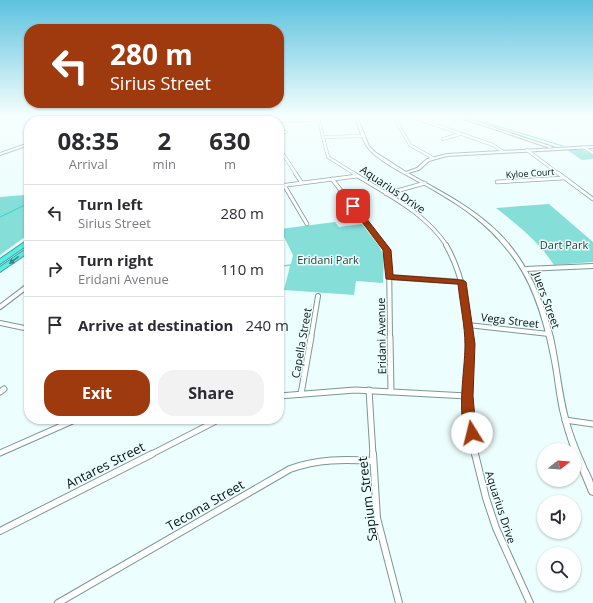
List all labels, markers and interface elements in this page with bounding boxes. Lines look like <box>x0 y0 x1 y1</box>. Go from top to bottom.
text: 280 m <box>110 35 193 73</box>
icon: left <box>44 40 96 92</box>
text: Sirius Street <box>110 71 211 95</box>
text: 08:35 <box>57 124 119 157</box>
text: 2 <box>157 124 171 157</box>
text: 630 <box>209 124 251 157</box>
text: Arrival <box>69 155 108 173</box>
text: min <box>153 155 176 173</box>
text: m <box>224 155 236 173</box>
street label: Aquarius Drive <box>357 162 429 216</box>
street label: Kyloe Court <box>505 165 555 181</box>
pin <box>336 189 370 223</box>
text: Turn left <box>78 194 143 214</box>
icon: arrive <box>342 195 364 217</box>
icon: left <box>44 202 66 224</box>
text: 280 m <box>220 203 264 223</box>
text: Sirius Street <box>78 214 151 232</box>
park label: Dart Park <box>540 237 588 252</box>
text: Turn right <box>78 250 153 270</box>
park label: Eridani Park <box>297 252 359 267</box>
one-way arrow <box>9 255 20 264</box>
icon: right <box>44 258 66 280</box>
text: 110 m <box>220 259 264 279</box>
street label: Juers Street <box>529 269 564 330</box>
text: Eridani Avenue <box>78 270 169 288</box>
street label: Eridani Avenue <box>373 297 389 375</box>
street label: Capella Street <box>287 307 315 379</box>
street label: Vega Street <box>480 309 540 331</box>
icon: arrive <box>44 314 66 336</box>
text: Arrive at destination <box>78 315 233 335</box>
text: 240 m <box>245 315 289 335</box>
button: Exit <box>44 370 150 416</box>
button: Share <box>158 370 264 416</box>
position arrow <box>451 412 493 454</box>
street label: Antares Street <box>62 437 148 493</box>
north arrow <box>537 443 581 487</box>
map controls <box>537 443 581 591</box>
street label: Sapium Street <box>353 455 381 542</box>
street label: Aquarius Drive <box>482 469 520 545</box>
street label: Tecoma Street <box>163 475 248 535</box>
button: sound <box>537 495 581 539</box>
button: search <box>537 547 581 591</box>

